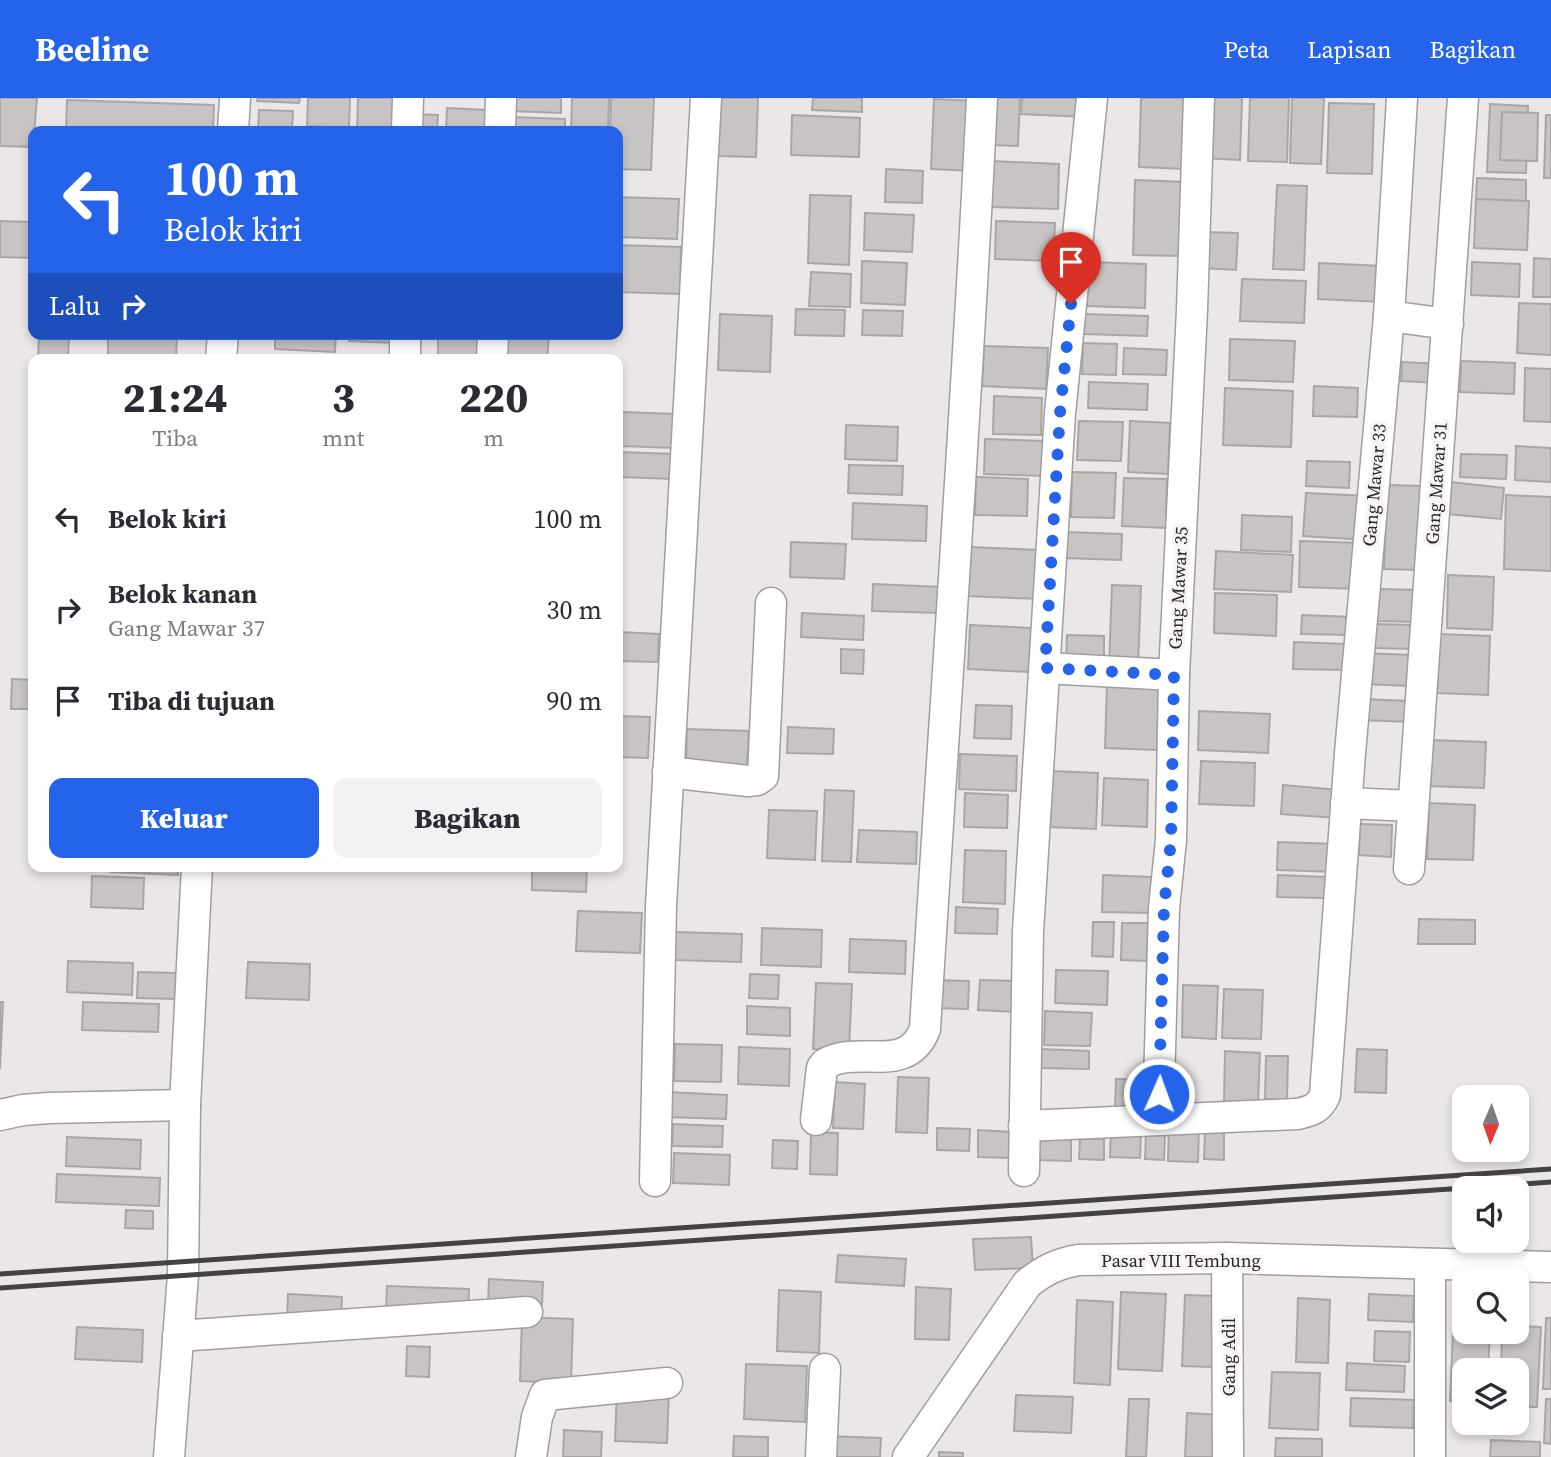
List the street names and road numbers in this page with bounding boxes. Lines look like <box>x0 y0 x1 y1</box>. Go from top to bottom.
street label: Gang Mawar 31 <box>1419 421 1453 545</box>
street label: Gang Mawar 33 <box>1356 423 1392 547</box>
street label: Gang Mawar 35 <box>1162 526 1194 650</box>
street label: Pasar VIII Tembung <box>1101 1248 1261 1273</box>
street label: Gang Adil <box>1216 1318 1241 1396</box>

